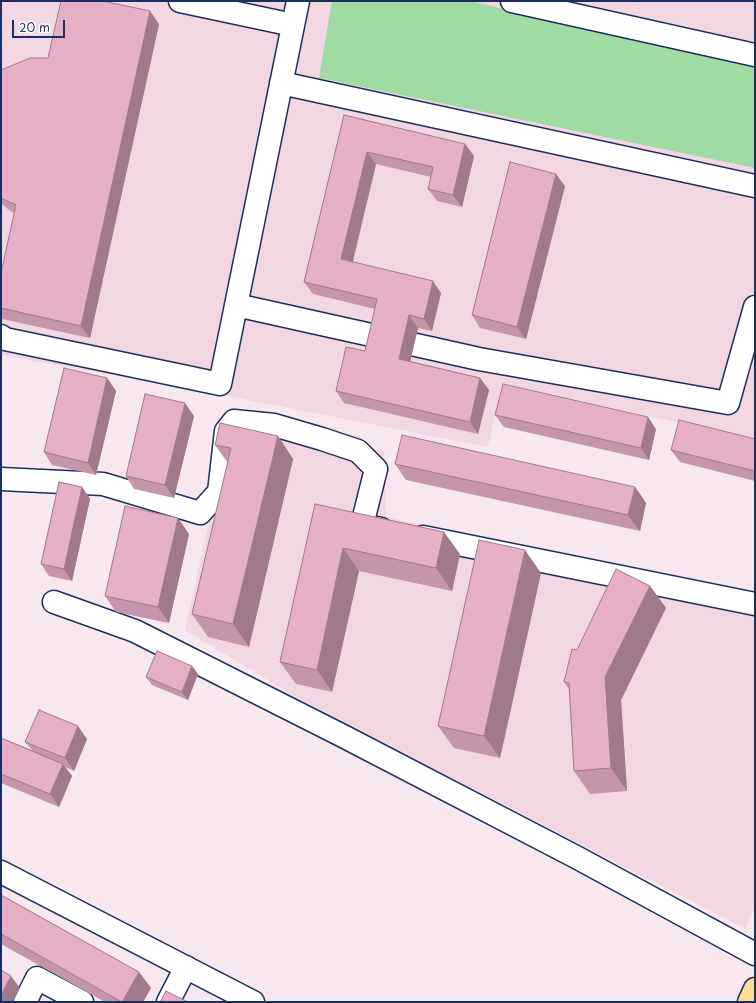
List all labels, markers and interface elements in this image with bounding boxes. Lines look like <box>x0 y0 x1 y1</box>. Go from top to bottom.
scale bar <box>14 12 67 38</box>
text: 20 m <box>19 18 50 36</box>

